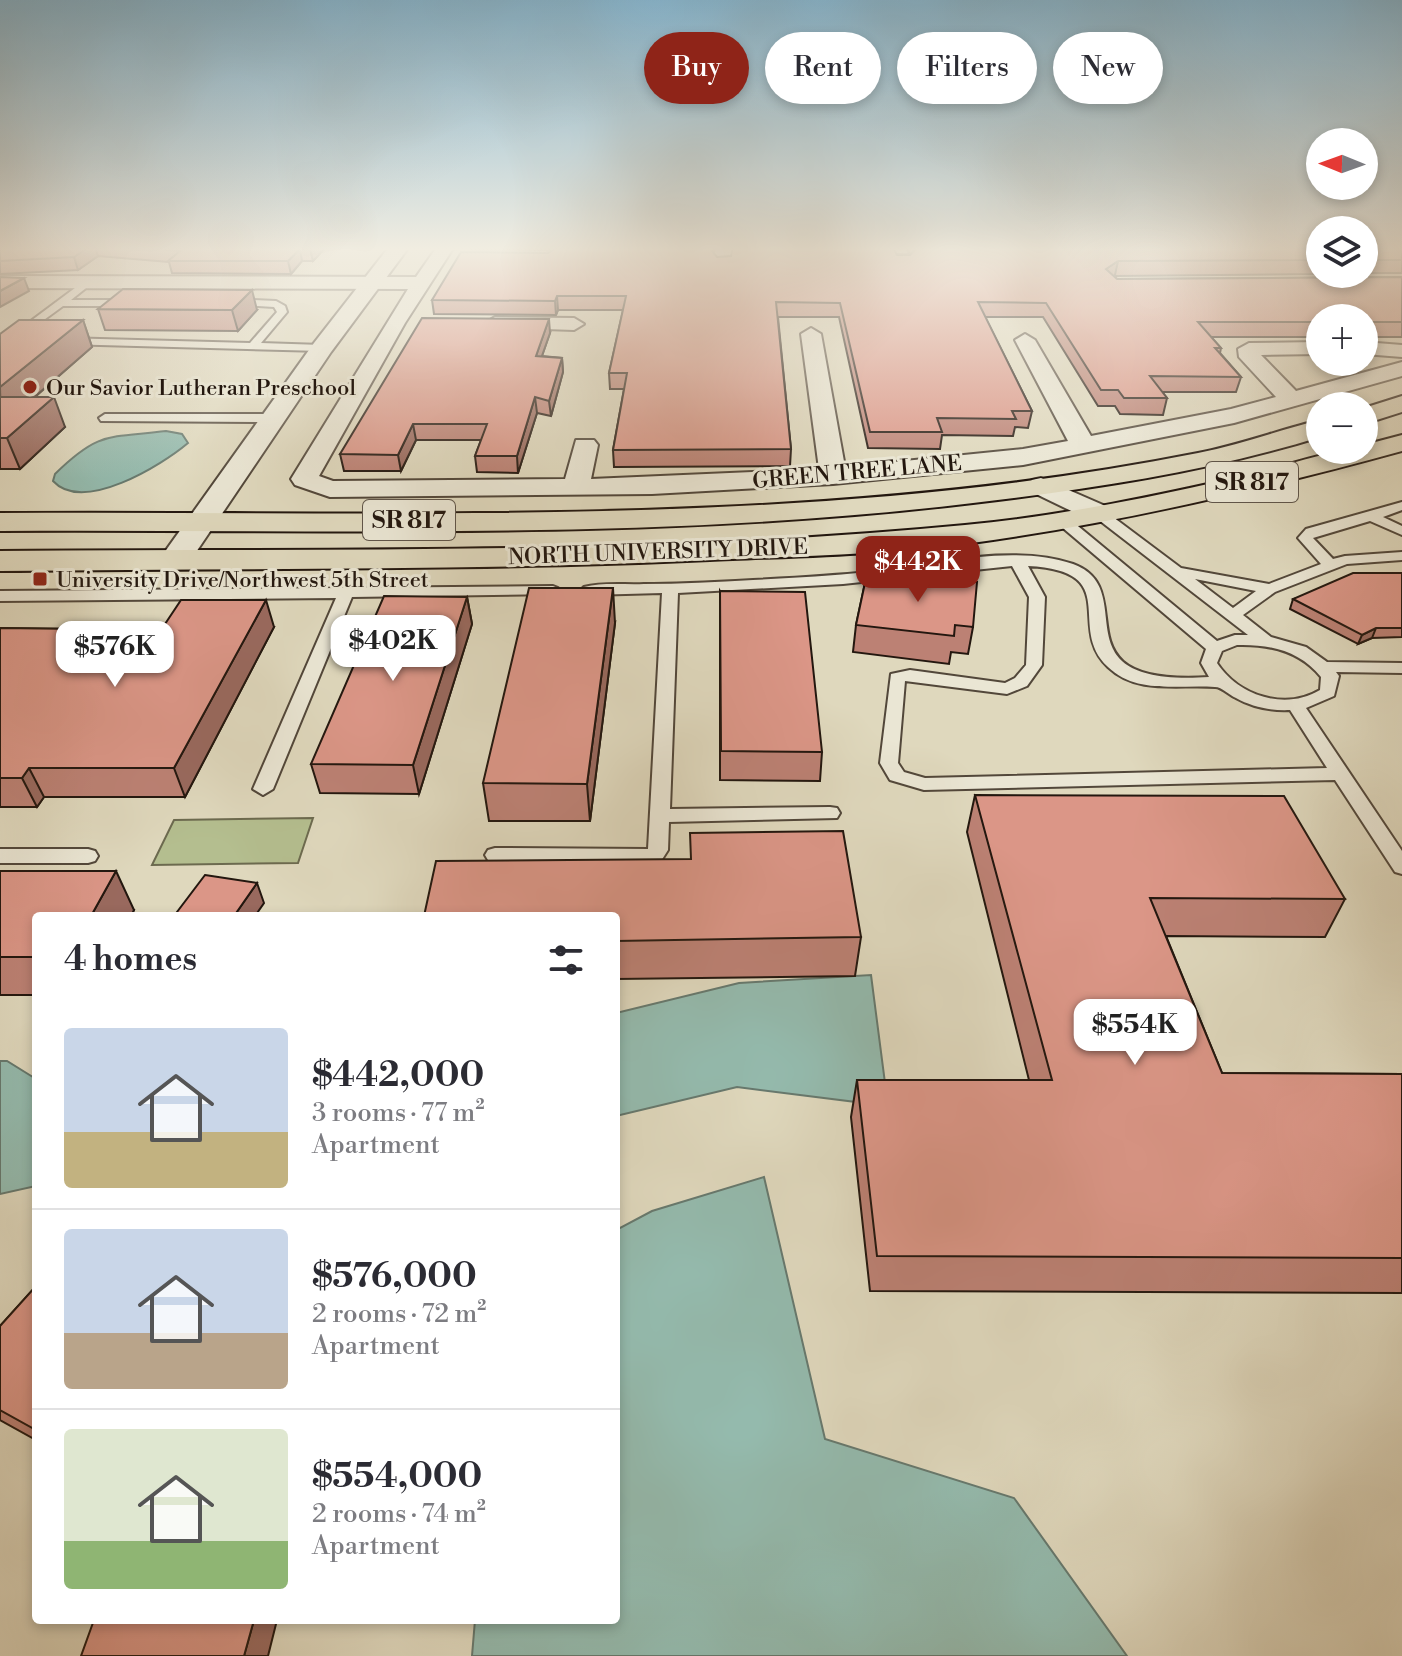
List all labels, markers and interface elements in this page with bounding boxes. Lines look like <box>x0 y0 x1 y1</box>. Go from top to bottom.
chip: Buy <box>644 32 749 104</box>
chip: Rent <box>765 32 881 104</box>
chip: Filters <box>897 32 1037 104</box>
chip: New <box>1053 32 1163 104</box>
north arrow <box>1306 128 1378 200</box>
map controls <box>1306 128 1378 464</box>
button: layers <box>1306 216 1378 288</box>
button: + <box>1306 304 1378 376</box>
place label: Our Savior Lutheran Preschool <box>46 375 356 402</box>
marker: Our Savior Lutheran Preschool <box>21 378 39 396</box>
button: − <box>1306 392 1378 464</box>
street label: GREEN TREE LANE <box>751 450 963 495</box>
road number: SR 817 <box>1206 462 1298 502</box>
road number: SR 817 <box>363 500 455 540</box>
street label: NORTH UNIVERSITY DRIVE <box>508 534 809 571</box>
pin: $442K <box>862 536 974 604</box>
text: $442K <box>874 546 962 578</box>
place label: University Drive/Northwest 5th Street <box>56 567 429 594</box>
marker: University Drive/Northwest 5th Street <box>31 570 49 588</box>
pin: $402K <box>337 615 449 683</box>
pin: $576K <box>59 621 171 689</box>
text: $402K <box>349 625 437 657</box>
text: $576K <box>74 631 156 663</box>
icon: filters <box>544 938 588 982</box>
text: 4 homes <box>64 939 197 981</box>
pin: $554K <box>1079 999 1191 1067</box>
text: $554K <box>1092 1009 1178 1041</box>
text: $442,000 <box>312 1055 484 1097</box>
icon: home <box>128 1060 224 1156</box>
text: 3 rooms · 77 m² <box>312 1097 484 1129</box>
text: Apartment <box>312 1129 440 1161</box>
text: $576,000 <box>312 1256 477 1298</box>
icon: home <box>128 1261 224 1357</box>
text: 2 rooms · 72 m² <box>312 1298 486 1330</box>
text: Apartment <box>312 1330 440 1362</box>
text: $554,000 <box>312 1456 482 1498</box>
icon: home <box>128 1461 224 1557</box>
text: 2 rooms · 74 m² <box>312 1498 486 1530</box>
text: Apartment <box>312 1530 440 1562</box>

